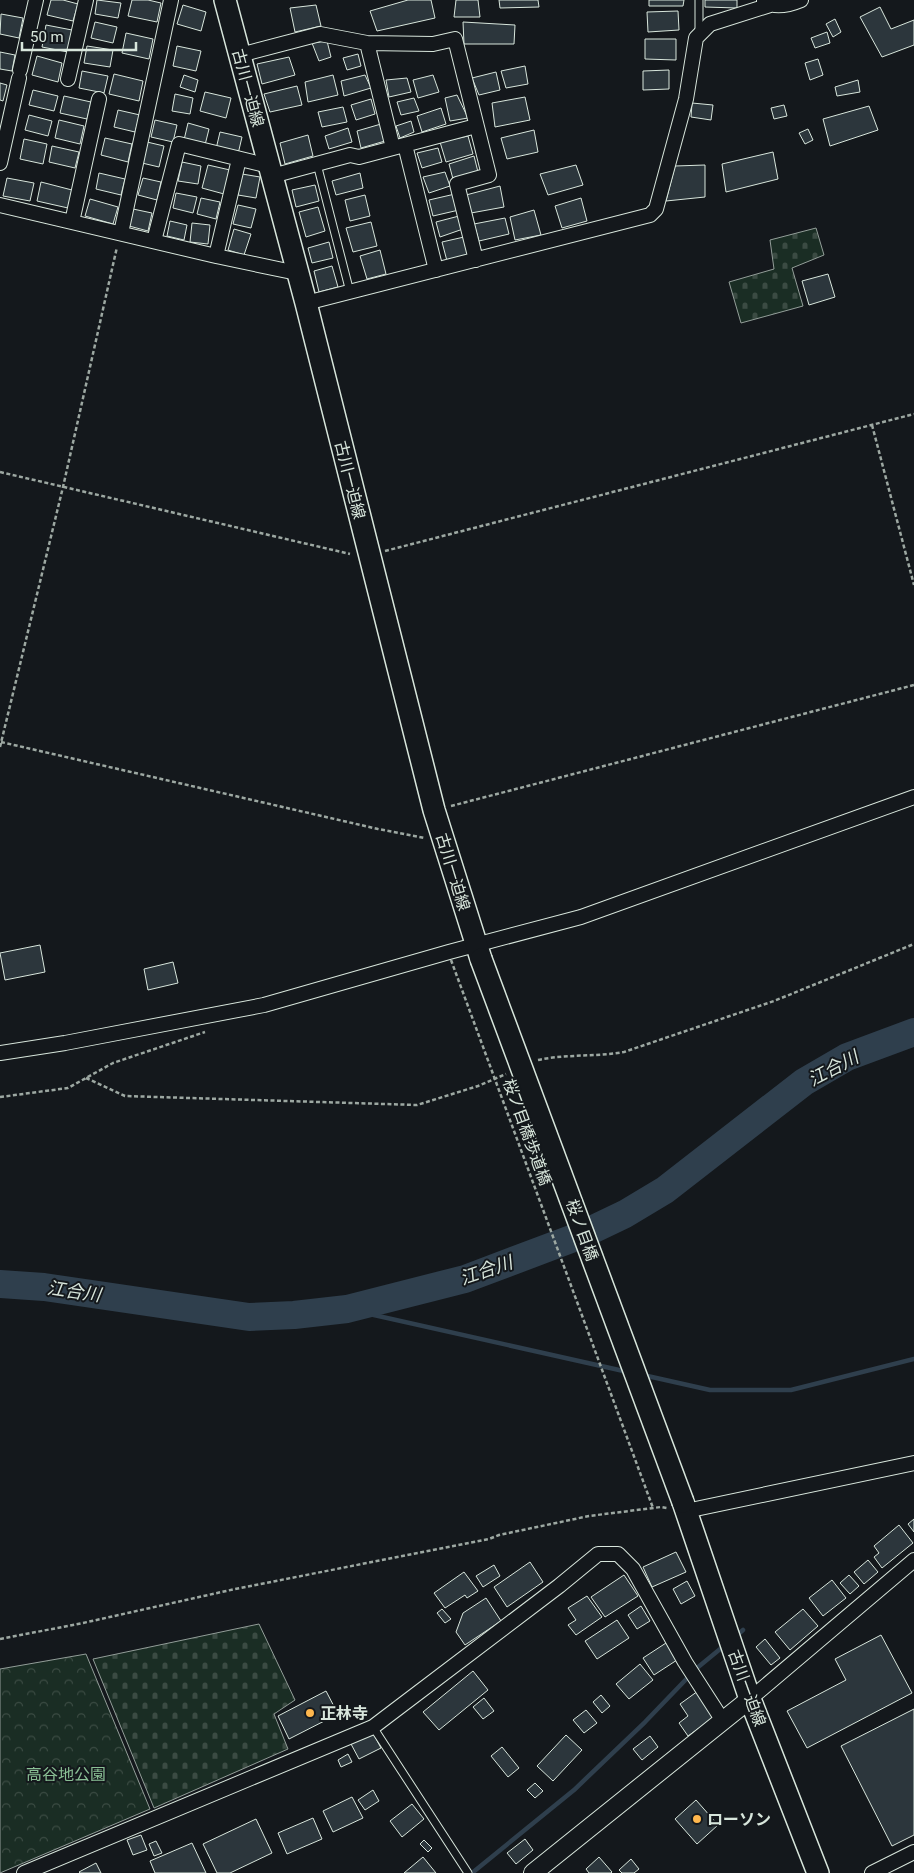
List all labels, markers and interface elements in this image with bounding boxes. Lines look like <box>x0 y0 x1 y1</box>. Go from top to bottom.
scale bar <box>22 20 136 52</box>
text: 50 m <box>30 28 64 46</box>
street label: 古川一迫線 <box>228 47 268 129</box>
street label: 古川一迫線 <box>331 439 369 521</box>
street label: 古川一迫線 <box>432 831 474 913</box>
water label: 江合川 <box>804 1045 864 1090</box>
street label: 桜ノ目橋歩道橋 <box>499 1076 555 1188</box>
street label: 桜ノ目橋 <box>562 1197 602 1263</box>
water label: 江合川 <box>457 1251 517 1289</box>
water label: 江合川 <box>46 1277 104 1305</box>
street label: 古川一迫線 <box>724 1647 770 1729</box>
place label: 正林寺 <box>320 1704 368 1723</box>
marker: 正林寺 <box>304 1707 316 1719</box>
park label: 高谷地公園 <box>26 1765 106 1784</box>
place label: ローソン <box>707 1810 771 1829</box>
marker: ローソン <box>691 1813 703 1825</box>

